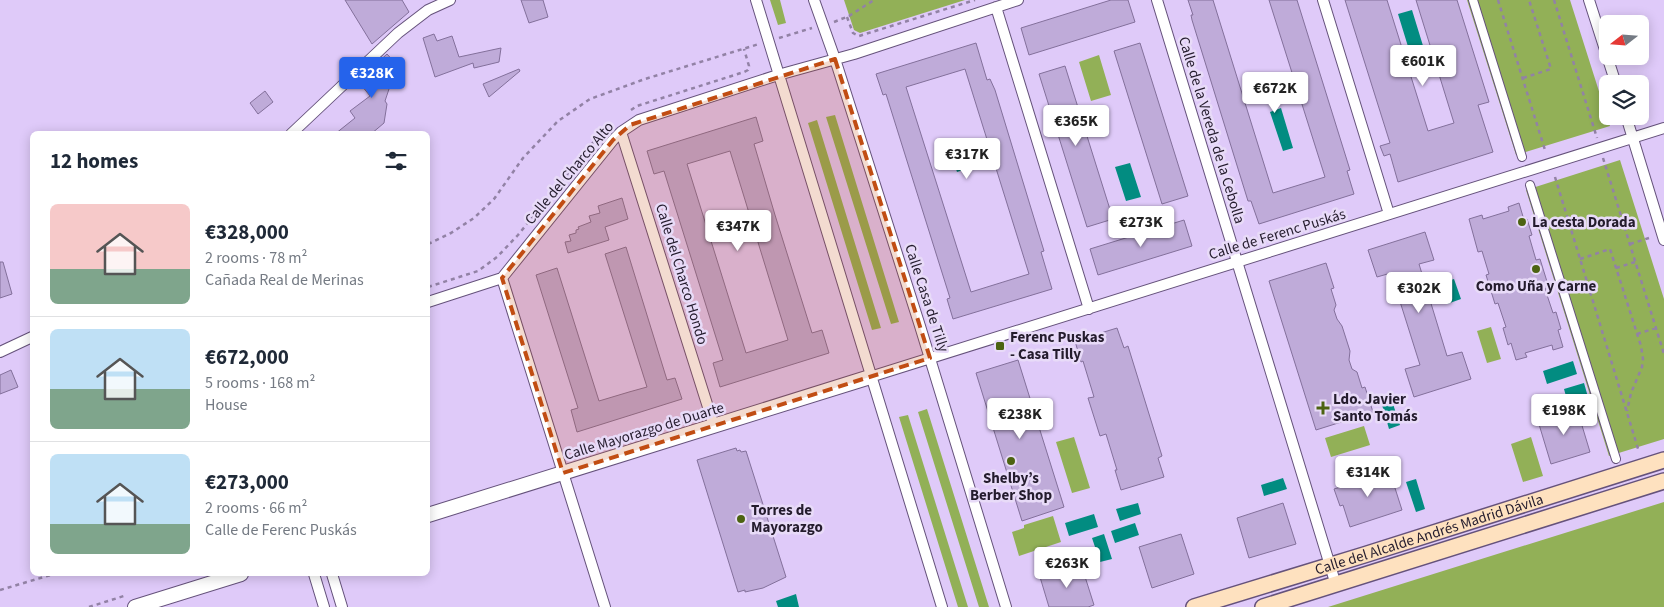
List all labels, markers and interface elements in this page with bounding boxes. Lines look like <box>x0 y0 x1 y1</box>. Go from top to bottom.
north arrow <box>1599 15 1649 65</box>
map controls <box>1599 15 1649 125</box>
street label: Calle de la Vereda de la Cebolla <box>1173 34 1250 226</box>
pin: €601K <box>1388 44 1458 87</box>
text: €601K <box>1401 50 1445 72</box>
pin: €328K <box>337 56 407 99</box>
text: €328K <box>350 62 394 84</box>
pin: €672K <box>1240 72 1310 114</box>
button: layers <box>1599 75 1649 125</box>
text: €672K <box>1253 77 1297 99</box>
pin: €365K <box>1041 104 1111 147</box>
text: €365K <box>1054 110 1098 132</box>
street label: Calle del Charco Alto <box>520 117 619 229</box>
pin: €317K <box>932 138 1002 180</box>
text: €317K <box>945 143 989 165</box>
text: 12 homes <box>50 146 138 176</box>
icon: filters <box>382 147 410 175</box>
street label: Calle del Charco Hondo <box>650 201 713 347</box>
street label: Calle de Ferenc Puskás <box>1206 204 1348 265</box>
pin: €273K <box>1106 206 1176 248</box>
pin: €347K <box>703 210 773 252</box>
text: €273K <box>1119 211 1163 233</box>
place label: La cesta Dorada <box>1532 212 1636 233</box>
text: €347K <box>716 215 760 237</box>
marker: La cesta Dorada <box>1516 216 1528 228</box>
text: €328,000 <box>205 217 289 247</box>
icon: home <box>90 224 150 284</box>
street label: Calle Casa de Tilly <box>899 241 954 355</box>
text: 2 rooms · 78 m² <box>205 247 307 269</box>
marker: Como Uña y Carne <box>1530 263 1542 275</box>
text: Cañada Real de Merinas <box>205 269 364 291</box>
pin: €302K <box>1384 272 1454 314</box>
place label: Como Uña y Carne <box>1476 276 1596 297</box>
text: €302K <box>1397 277 1441 299</box>
place label: Ferenc Puskas - Casa Tilly <box>1010 327 1105 365</box>
marker: Ferenc Puskas - Casa Tilly <box>994 340 1006 352</box>
text: €672,000 <box>205 342 289 372</box>
icon: home <box>90 349 150 409</box>
text: 5 rooms · 168 m² <box>205 372 315 394</box>
place label: Ldo. Javier Santo Tomás <box>1333 389 1418 427</box>
text: House <box>205 394 247 416</box>
pin: €198K <box>1529 394 1599 436</box>
street label: Calle Mayorazgo de Duarte <box>562 397 727 466</box>
pin: €238K <box>985 398 1055 440</box>
text: €198K <box>1542 399 1586 421</box>
marker: Ldo. Javier Santo Tomás <box>1317 402 1329 414</box>
text: €238K <box>998 403 1042 425</box>
marker: Shelby’s Berber Shop <box>1005 455 1017 467</box>
pin: €314K <box>1333 456 1403 498</box>
text: €314K <box>1346 461 1390 483</box>
text: €273,000 <box>205 467 289 497</box>
place label: Shelby’s Berber Shop <box>970 468 1052 506</box>
icon: home <box>90 474 150 534</box>
street label: Calle del Alcalde Andrés Madrid Dávila <box>1312 489 1546 580</box>
text: 2 rooms · 66 m² <box>205 497 307 519</box>
place label: Torres de Mayorazgo <box>751 500 823 538</box>
marker: Torres de Mayorazgo <box>735 513 747 525</box>
text: Calle de Ferenc Puskás <box>205 519 357 541</box>
pin: €263K <box>1032 546 1102 589</box>
text: €263K <box>1045 552 1089 574</box>

